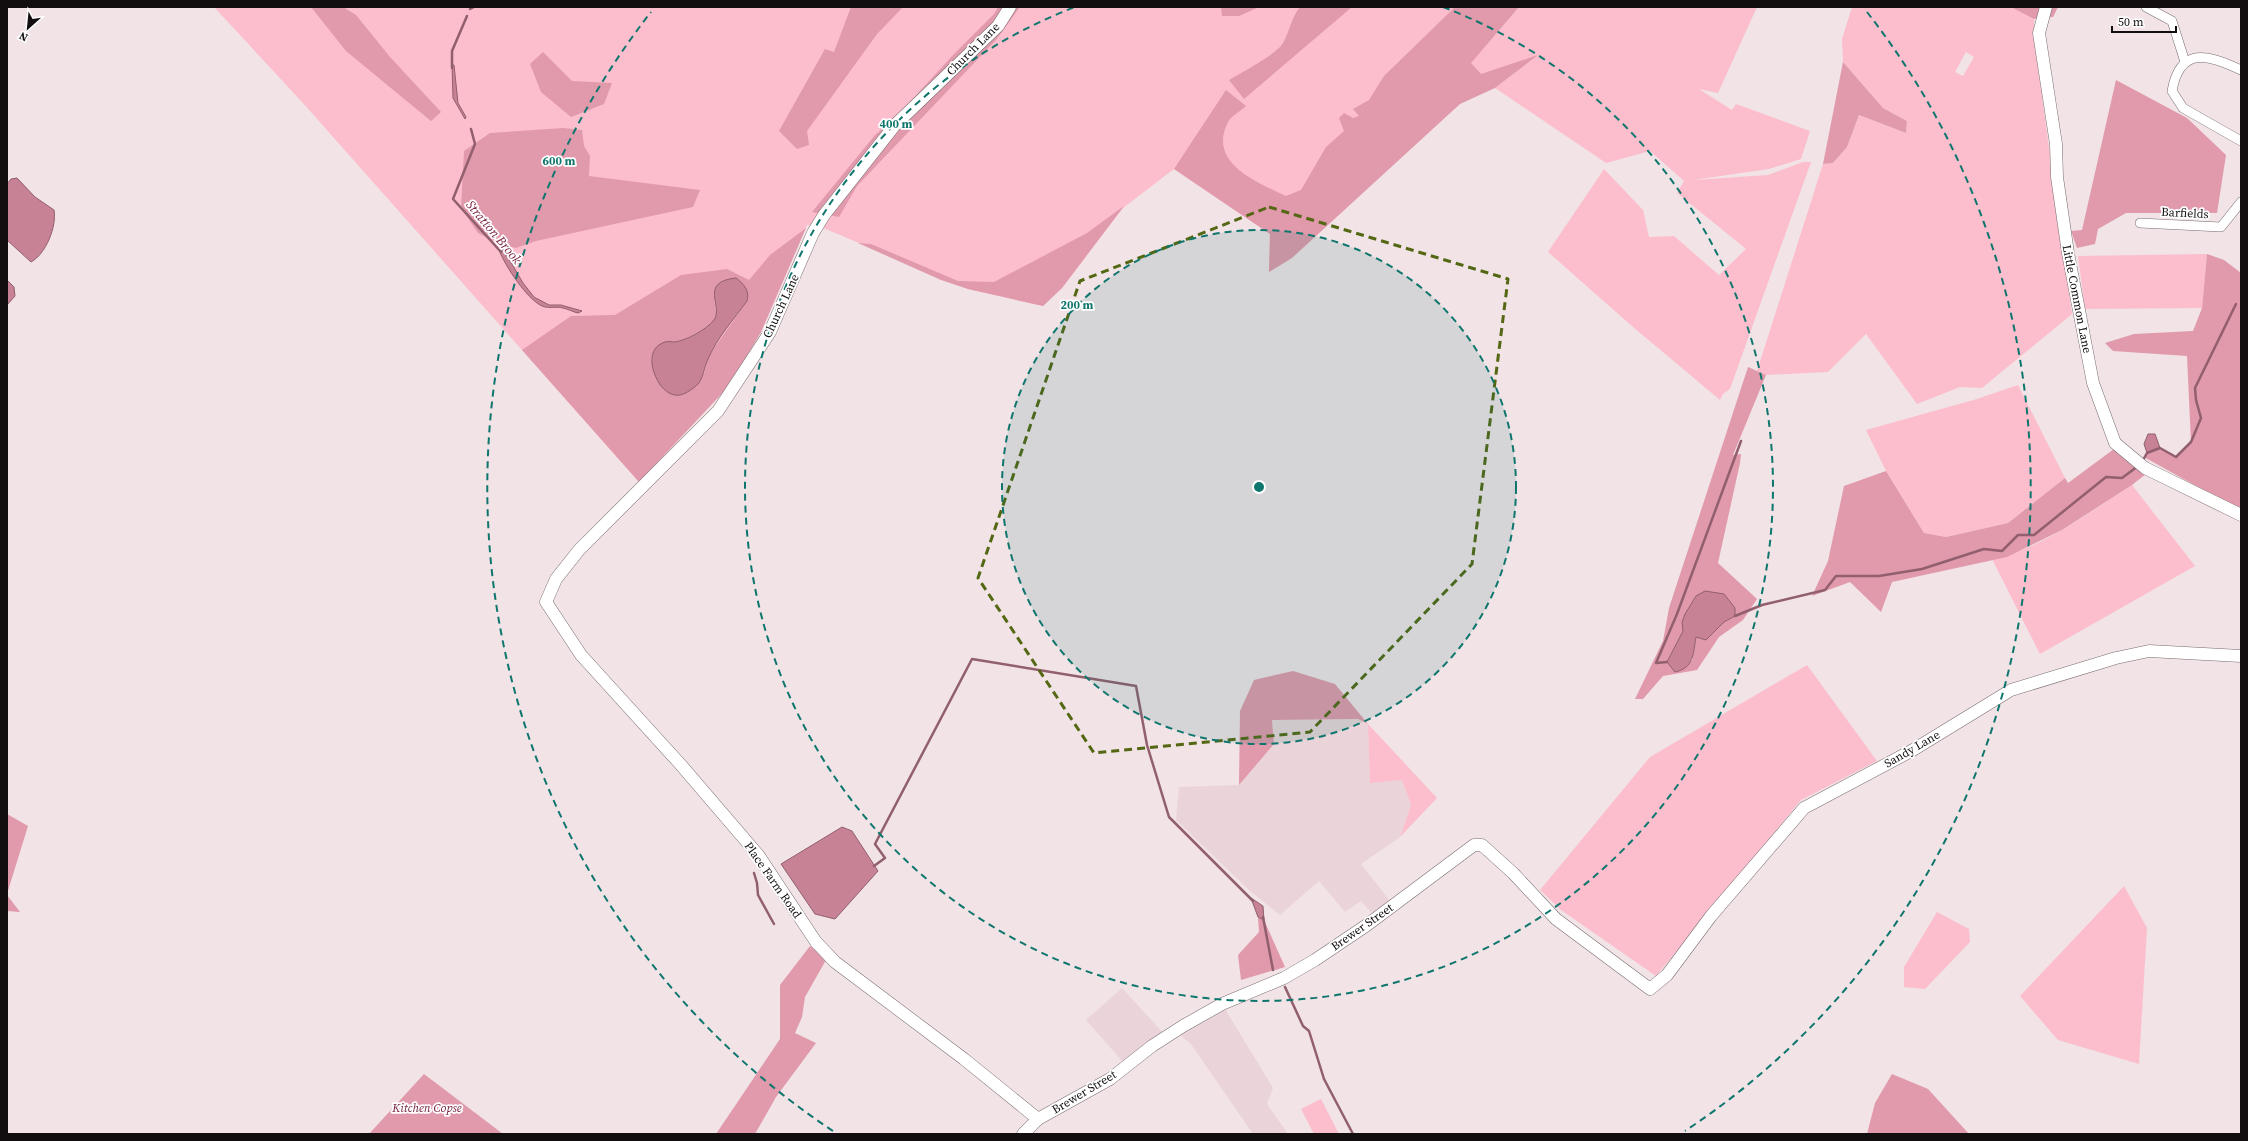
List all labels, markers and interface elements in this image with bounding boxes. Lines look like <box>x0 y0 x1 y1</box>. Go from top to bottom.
north arrow <box>8 8 48 48</box>
scale bar <box>2112 8 2176 34</box>
text: 50 m <box>2118 14 2144 30</box>
street label: Church Lane <box>943 19 1003 79</box>
text: N <box>17 28 31 45</box>
text: 400 m <box>880 116 913 132</box>
text: 600 m <box>543 153 576 169</box>
water label: Stratton Brook <box>462 197 526 268</box>
street label: Barfields <box>2161 204 2209 222</box>
street label: Little Common Lane <box>2059 243 2095 355</box>
street label: Church Lane <box>759 271 803 341</box>
text: 200 m <box>1061 297 1094 313</box>
centre of rings <box>1252 480 1266 494</box>
street label: Sandy Lane <box>1881 727 1943 771</box>
street label: Place Farm Road <box>741 839 805 922</box>
street label: Brewer Street <box>1328 900 1396 954</box>
street label: Brewer Street <box>1049 1066 1119 1118</box>
park label: Kitchen Copse <box>391 1100 462 1116</box>

